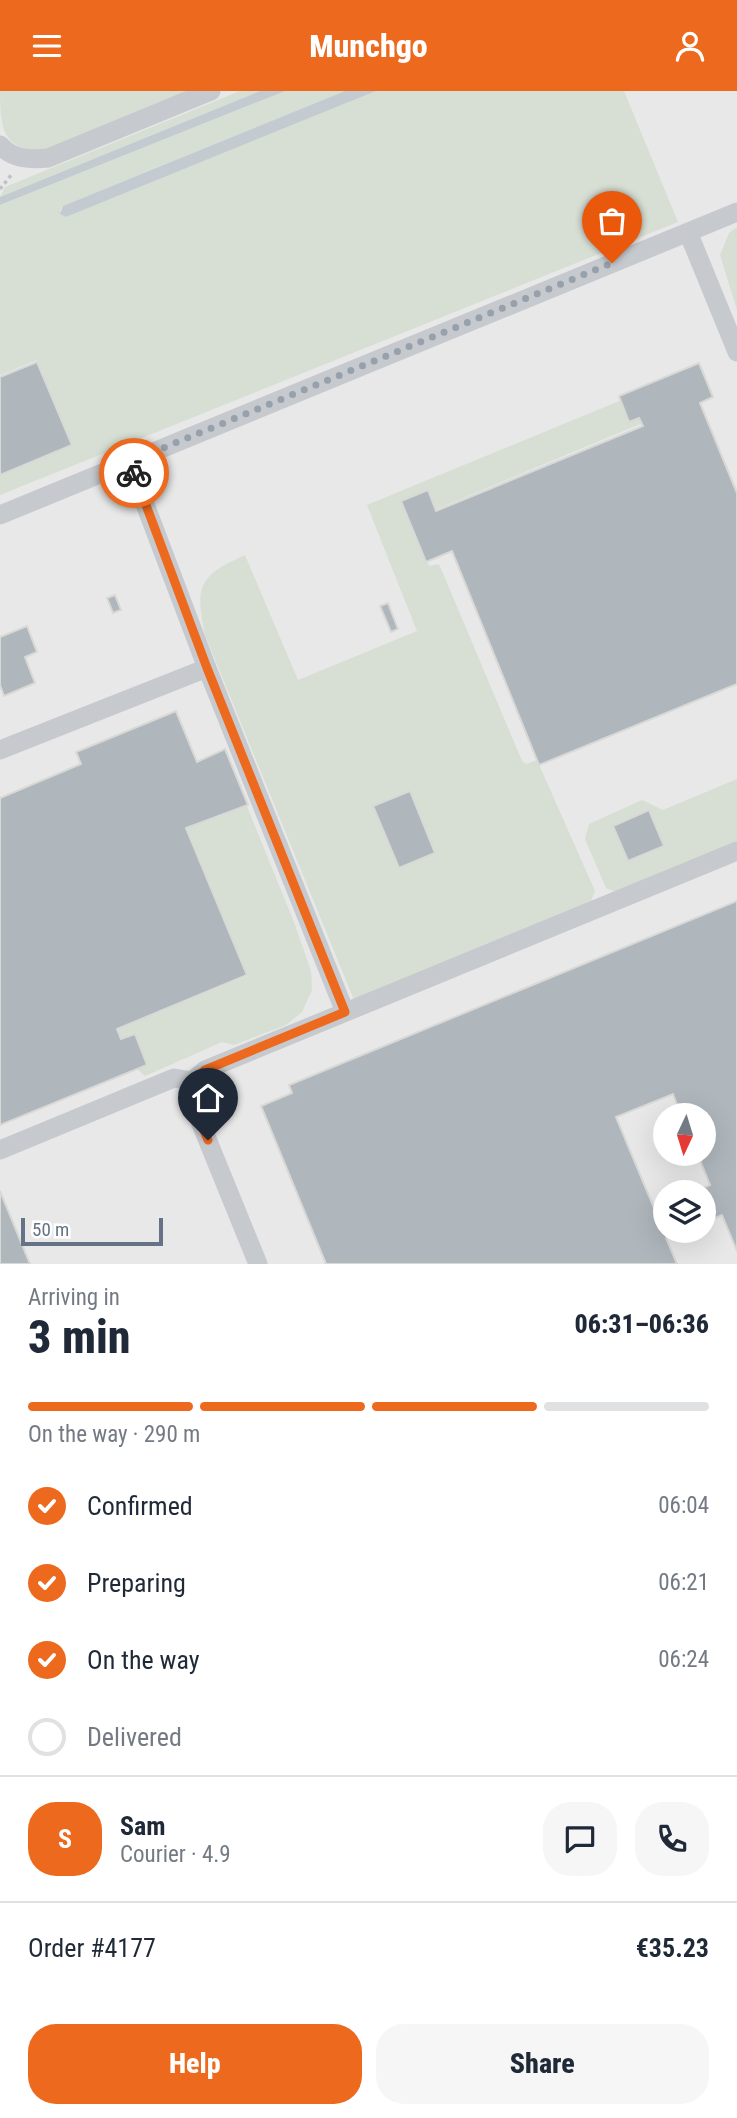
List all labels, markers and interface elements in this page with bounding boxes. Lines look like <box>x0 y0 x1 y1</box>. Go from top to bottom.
icon: menu <box>28 27 66 65</box>
text: Munchgo <box>309 27 428 65</box>
icon: person <box>671 27 709 65</box>
pin <box>582 191 642 263</box>
icon: bag <box>593 202 631 240</box>
courier <box>99 438 169 508</box>
icon: bike <box>115 454 153 492</box>
pin <box>178 1068 238 1140</box>
icon: home <box>189 1079 227 1117</box>
north arrow <box>653 1103 716 1165</box>
map controls <box>653 1103 716 1243</box>
button: layers <box>653 1180 716 1243</box>
scale bar <box>21 1215 163 1247</box>
text: 50 m <box>32 1218 69 1241</box>
text: Arriving in <box>28 1284 120 1311</box>
text: 06:31–06:36 <box>575 1309 709 1339</box>
text: 3 min <box>28 1310 131 1364</box>
text: On the way · 290 m <box>28 1421 200 1448</box>
icon: check <box>28 1487 66 1525</box>
text: Confirmed <box>87 1491 193 1521</box>
text: 06:04 <box>658 1492 709 1519</box>
icon: check <box>28 1564 66 1602</box>
text: Preparing <box>87 1568 186 1598</box>
text: 06:21 <box>658 1569 709 1596</box>
icon: check <box>28 1641 66 1679</box>
text: On the way <box>87 1645 200 1675</box>
text: 06:24 <box>658 1646 709 1673</box>
text: Delivered <box>87 1722 182 1752</box>
button: chat <box>543 1802 617 1876</box>
button: phone <box>635 1802 709 1876</box>
text: Sam <box>120 1811 166 1841</box>
text: S <box>58 1824 72 1854</box>
text: Courier · 4.9 <box>120 1841 231 1868</box>
text: Order #4177 <box>28 1933 156 1963</box>
text: €35.23 <box>636 1933 709 1963</box>
button: Help <box>28 2024 362 2104</box>
button: Share <box>376 2024 709 2104</box>

